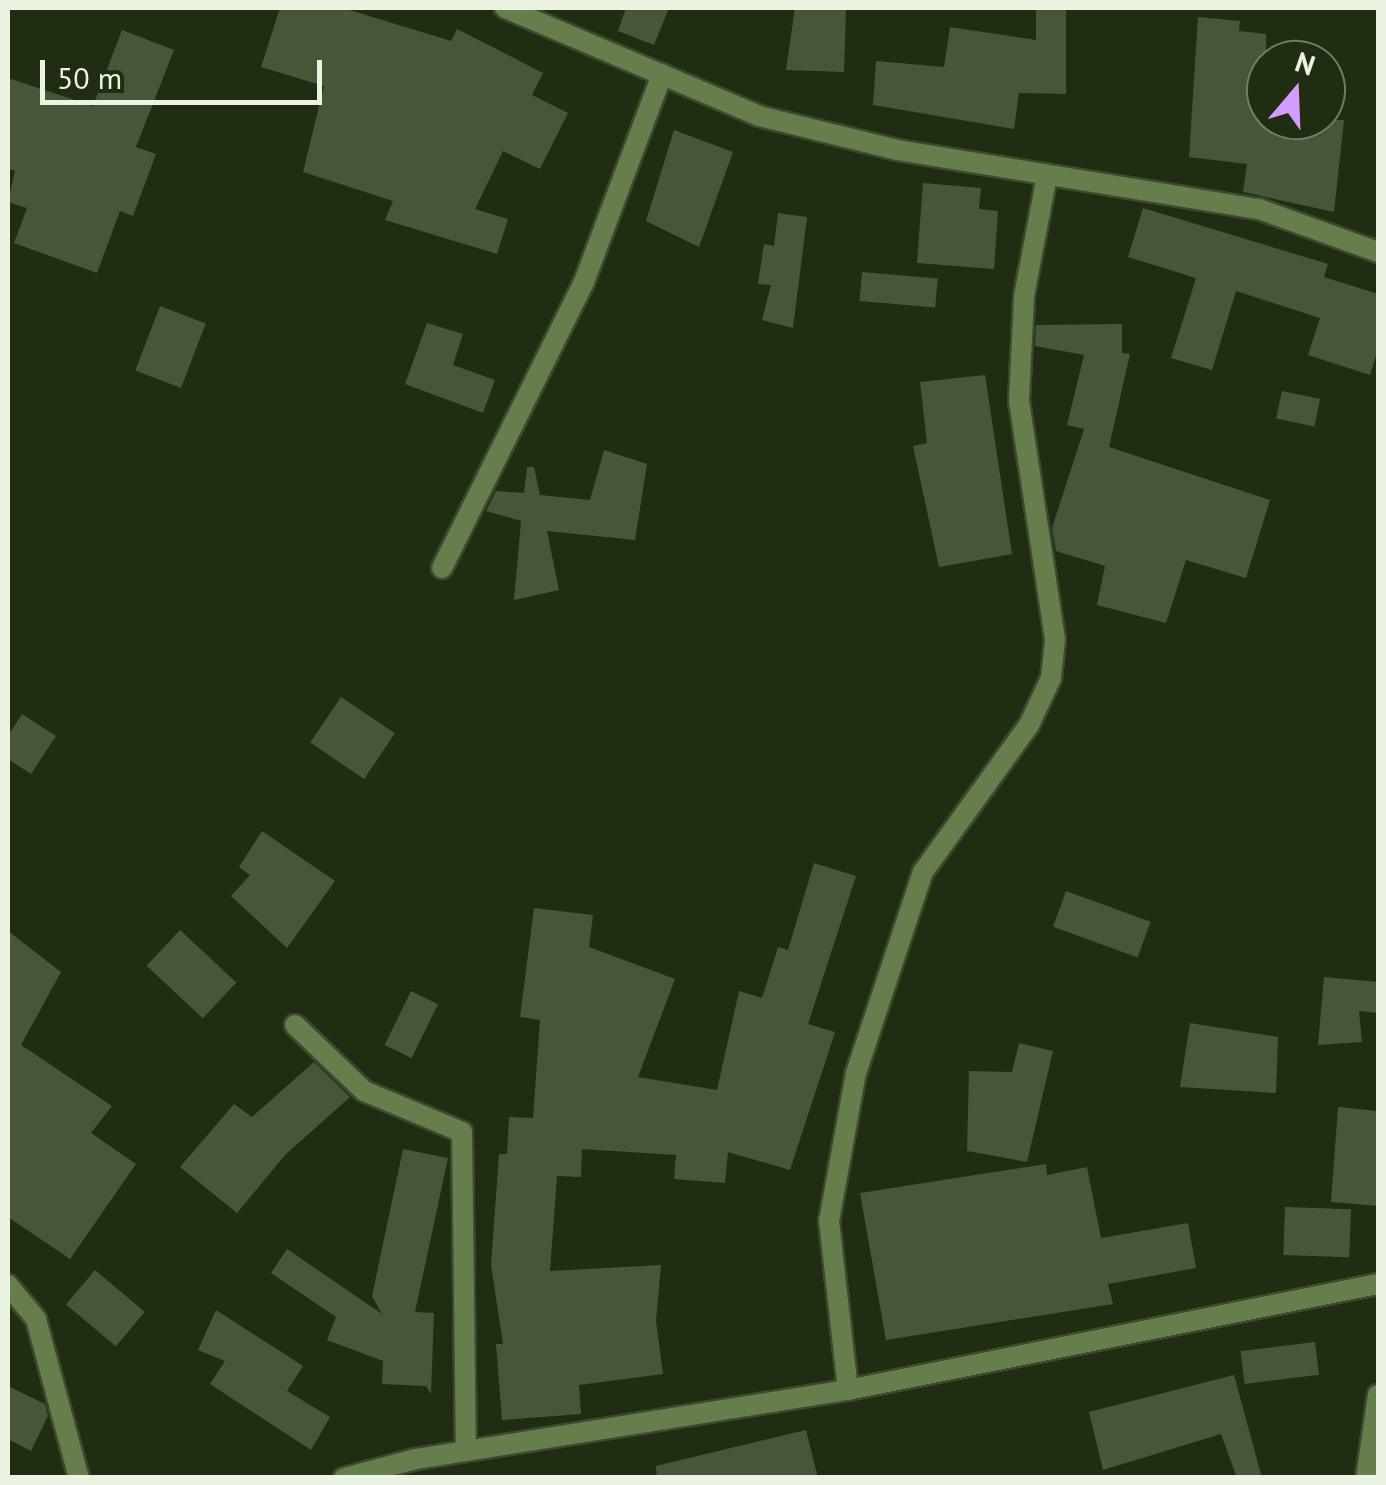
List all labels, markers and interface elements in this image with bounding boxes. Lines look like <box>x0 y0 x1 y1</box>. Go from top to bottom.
scale bar <box>45 40 328 102</box>
north arrow <box>1246 40 1346 140</box>
text: N <box>1291 43 1320 84</box>
text: 50 m <box>57 58 122 97</box>

